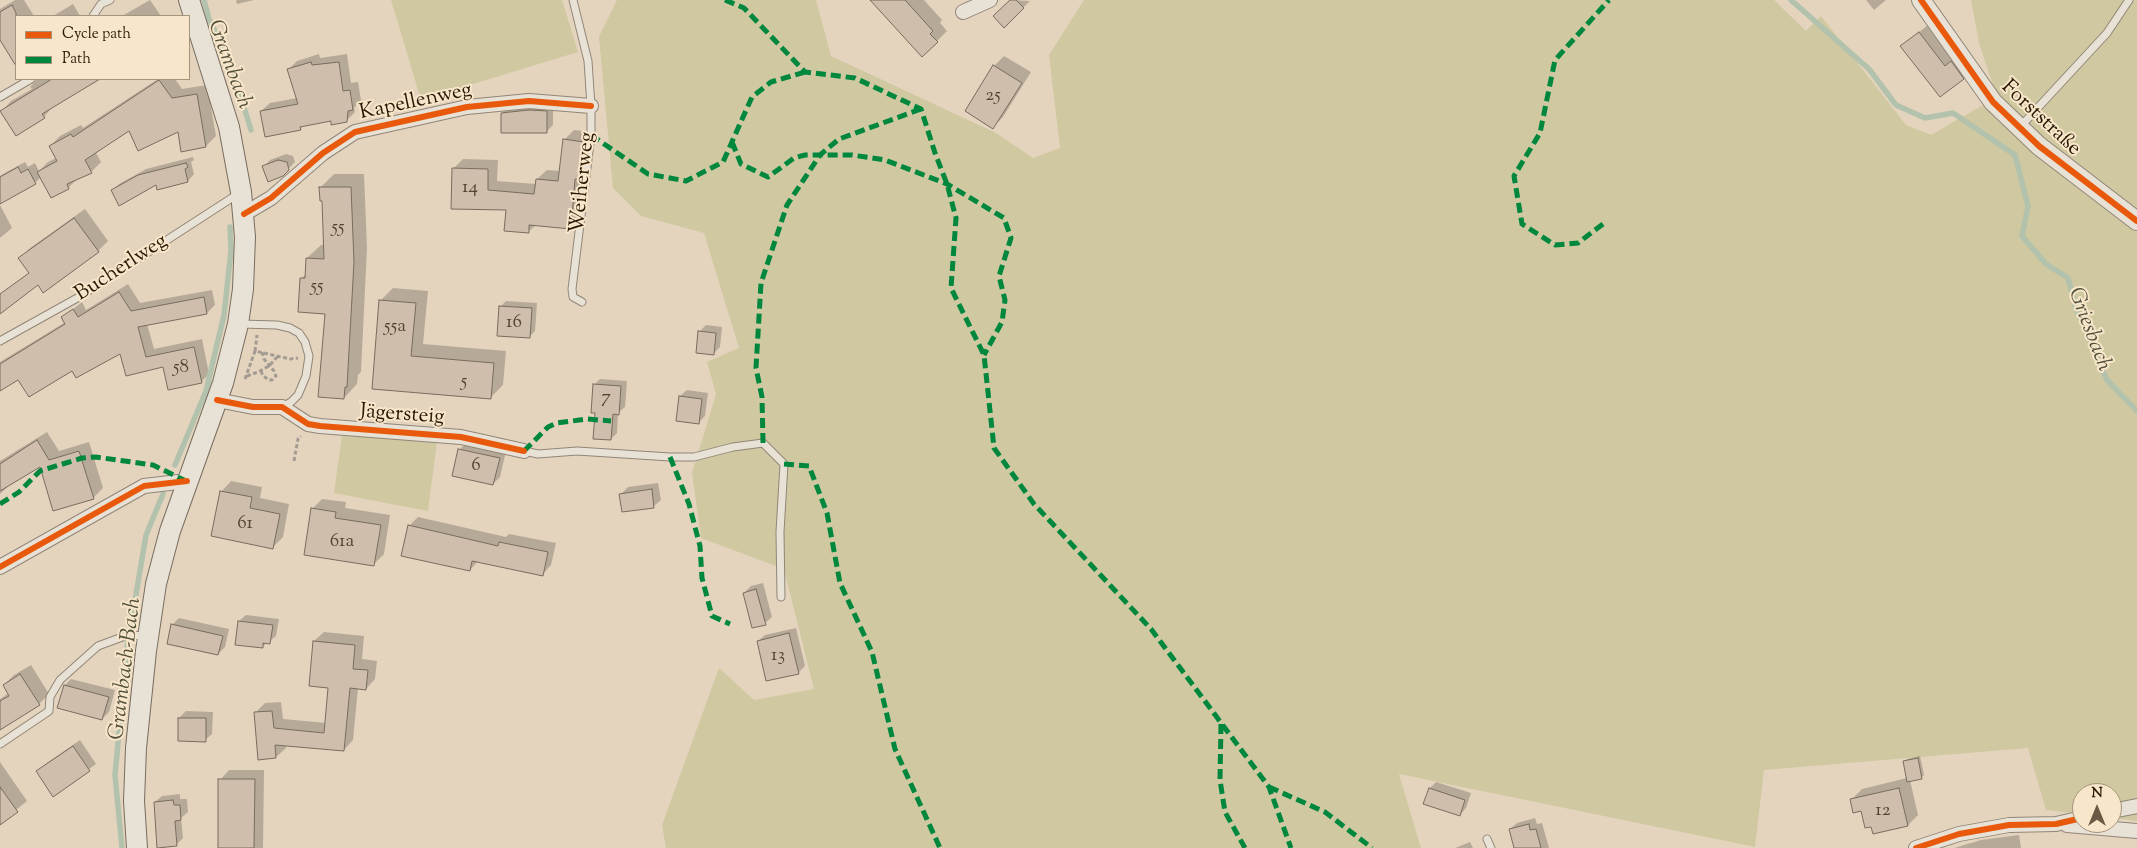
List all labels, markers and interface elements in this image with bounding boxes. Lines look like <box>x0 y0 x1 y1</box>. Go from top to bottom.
legend <box>15 15 190 80</box>
water label: Grambach <box>200 17 256 113</box>
text: Cycle path <box>62 24 131 45</box>
text: Path <box>62 49 91 70</box>
street label: Forststraße <box>1995 76 2085 162</box>
street label: Kapellenweg <box>358 79 474 127</box>
house number: 25 <box>985 86 1001 108</box>
street label: Weiherweg <box>566 131 602 235</box>
house number: 14 <box>462 178 478 200</box>
house number: 55 <box>331 218 345 240</box>
street label: Bucherlweg <box>71 230 173 308</box>
house number: 55 <box>310 277 324 299</box>
water label: Griesbach <box>2060 285 2116 375</box>
house number: 16 <box>506 313 522 335</box>
house number: 55a <box>384 317 406 339</box>
house number: 58 <box>173 358 189 380</box>
house number: 5 <box>461 372 467 394</box>
house number: 7 <box>601 388 611 410</box>
street label: Jägersteig <box>359 400 445 432</box>
house number: 6 <box>471 456 481 478</box>
house number: 61 <box>237 514 253 536</box>
house number: 61a <box>330 532 354 554</box>
water label: Grambach-Bach <box>105 596 149 742</box>
house number: 13 <box>771 646 785 668</box>
north arrow <box>2072 783 2122 833</box>
text: N <box>2091 784 2103 804</box>
house number: 12 <box>1875 801 1891 823</box>

